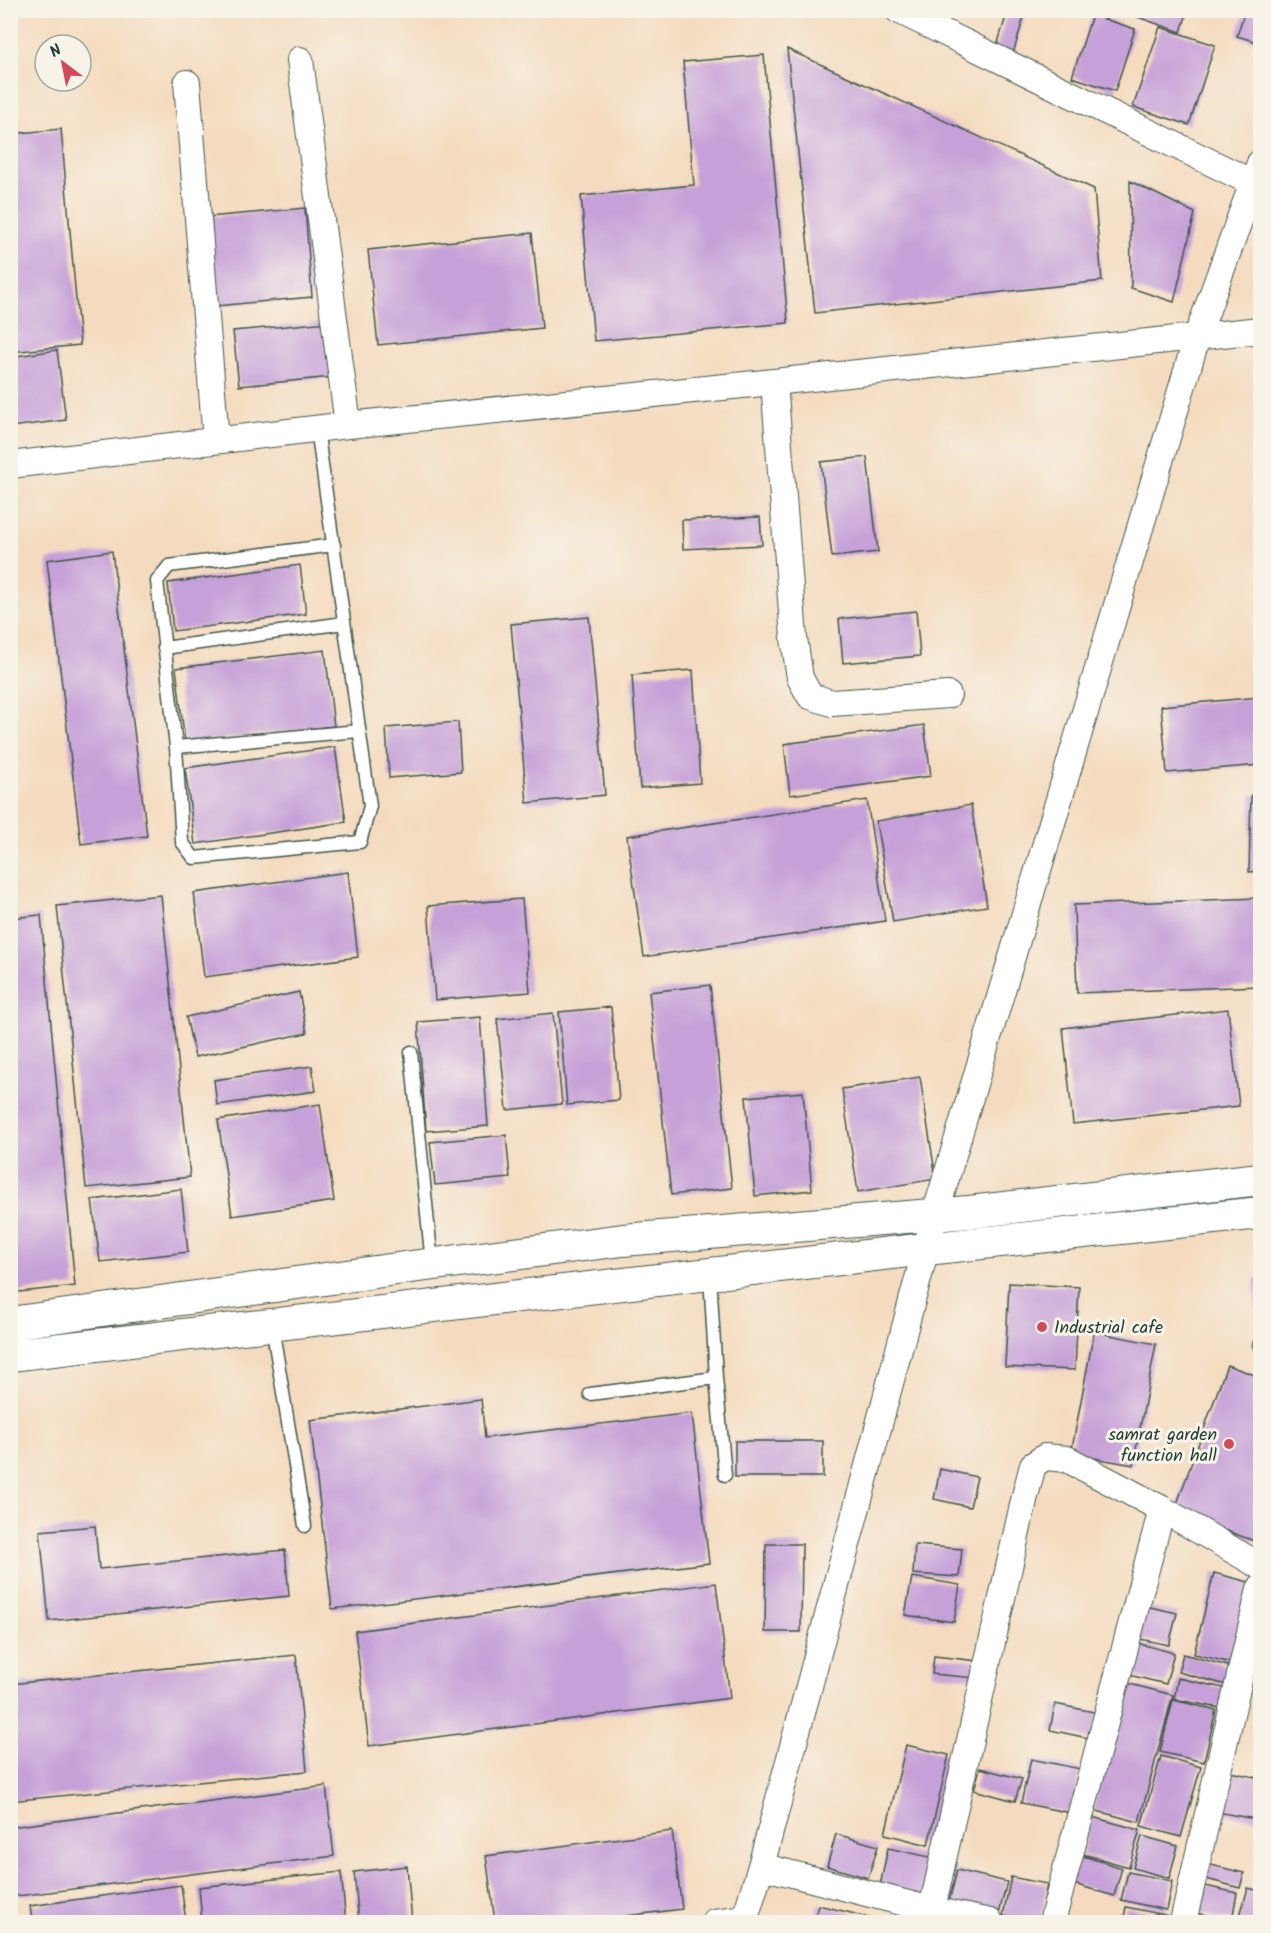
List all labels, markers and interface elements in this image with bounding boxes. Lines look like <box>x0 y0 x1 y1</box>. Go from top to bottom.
north arrow <box>33 33 93 93</box>
text: N <box>45 38 67 65</box>
place label: Industrial cafe <box>1054 1314 1163 1343</box>
marker: Industrial cafe <box>1035 1320 1049 1334</box>
place label: samrat garden function hall <box>1108 1421 1218 1471</box>
marker: samrat garden function hall <box>1222 1437 1236 1451</box>

